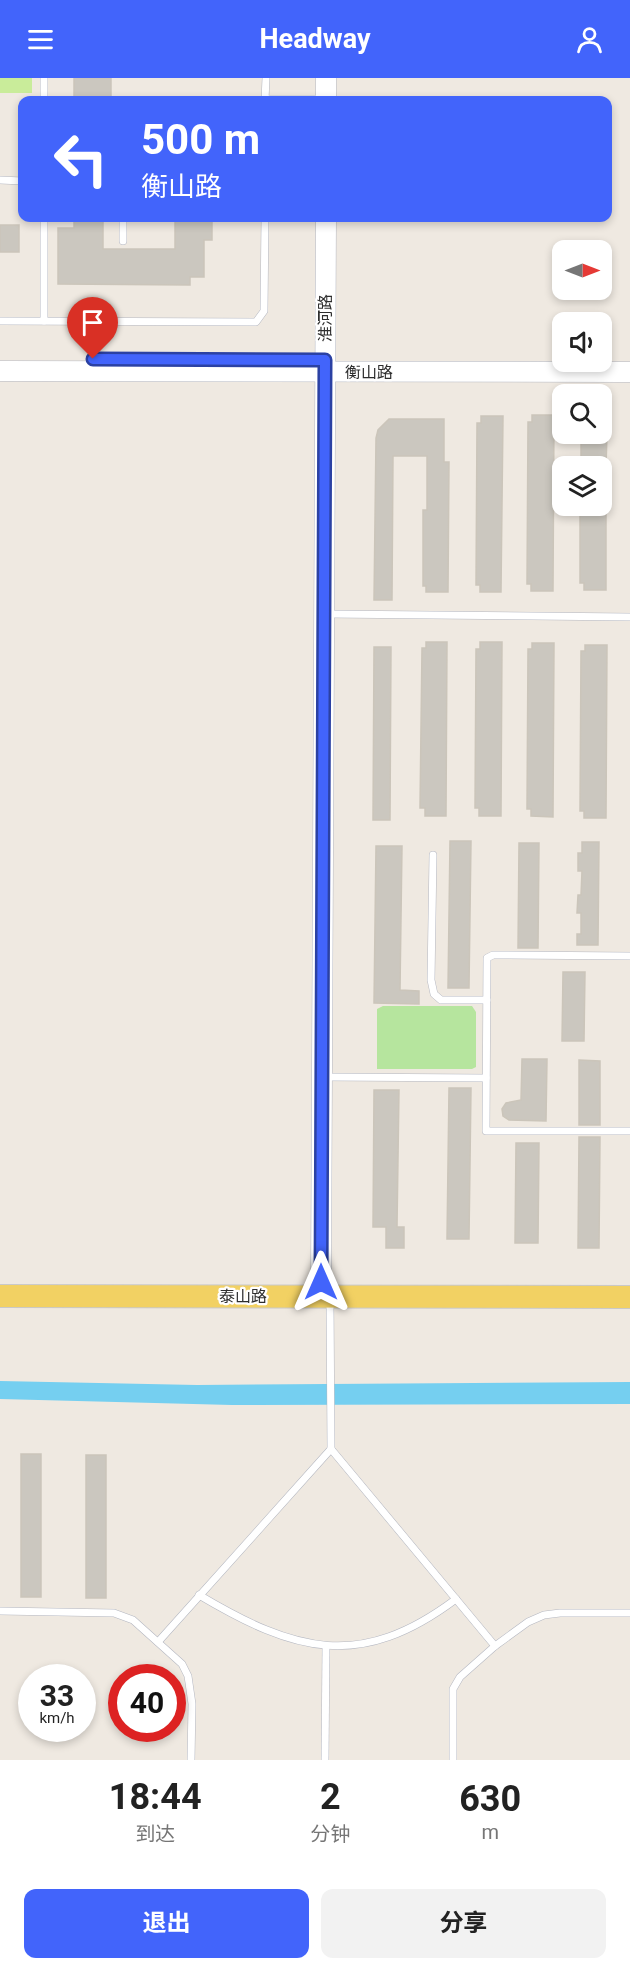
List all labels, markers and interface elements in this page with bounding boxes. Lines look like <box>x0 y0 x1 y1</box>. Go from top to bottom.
icon: menu <box>24 23 57 56</box>
text: Headway <box>260 23 370 55</box>
icon: person <box>573 23 606 56</box>
text: 500 m <box>141 115 260 164</box>
icon: left <box>42 120 120 198</box>
text: 衡山路 <box>141 171 222 203</box>
north arrow <box>552 240 612 300</box>
map controls <box>552 240 612 516</box>
street label: 淮河路 <box>316 294 335 342</box>
pin <box>67 297 118 359</box>
icon: arrive <box>76 306 109 339</box>
button: sound <box>552 312 612 372</box>
street label: 衡山路 <box>345 363 393 382</box>
button: search <box>552 384 612 444</box>
button: layers <box>552 456 612 516</box>
position arrow <box>289 1250 353 1314</box>
street label: 泰山路 <box>219 1287 267 1306</box>
speed limit sign: 40 <box>108 1664 186 1742</box>
text: 33 <box>40 1678 74 1713</box>
text: km/h <box>39 1709 75 1727</box>
text: 18:44 <box>109 1776 202 1818</box>
text: 2 <box>320 1776 341 1818</box>
text: 630 <box>459 1778 521 1820</box>
text: m <box>481 1820 499 1844</box>
text: 到达 <box>135 1822 175 1846</box>
text: 分钟 <box>310 1822 350 1846</box>
button: 退出 <box>24 1889 309 1958</box>
button: 分享 <box>321 1889 606 1958</box>

